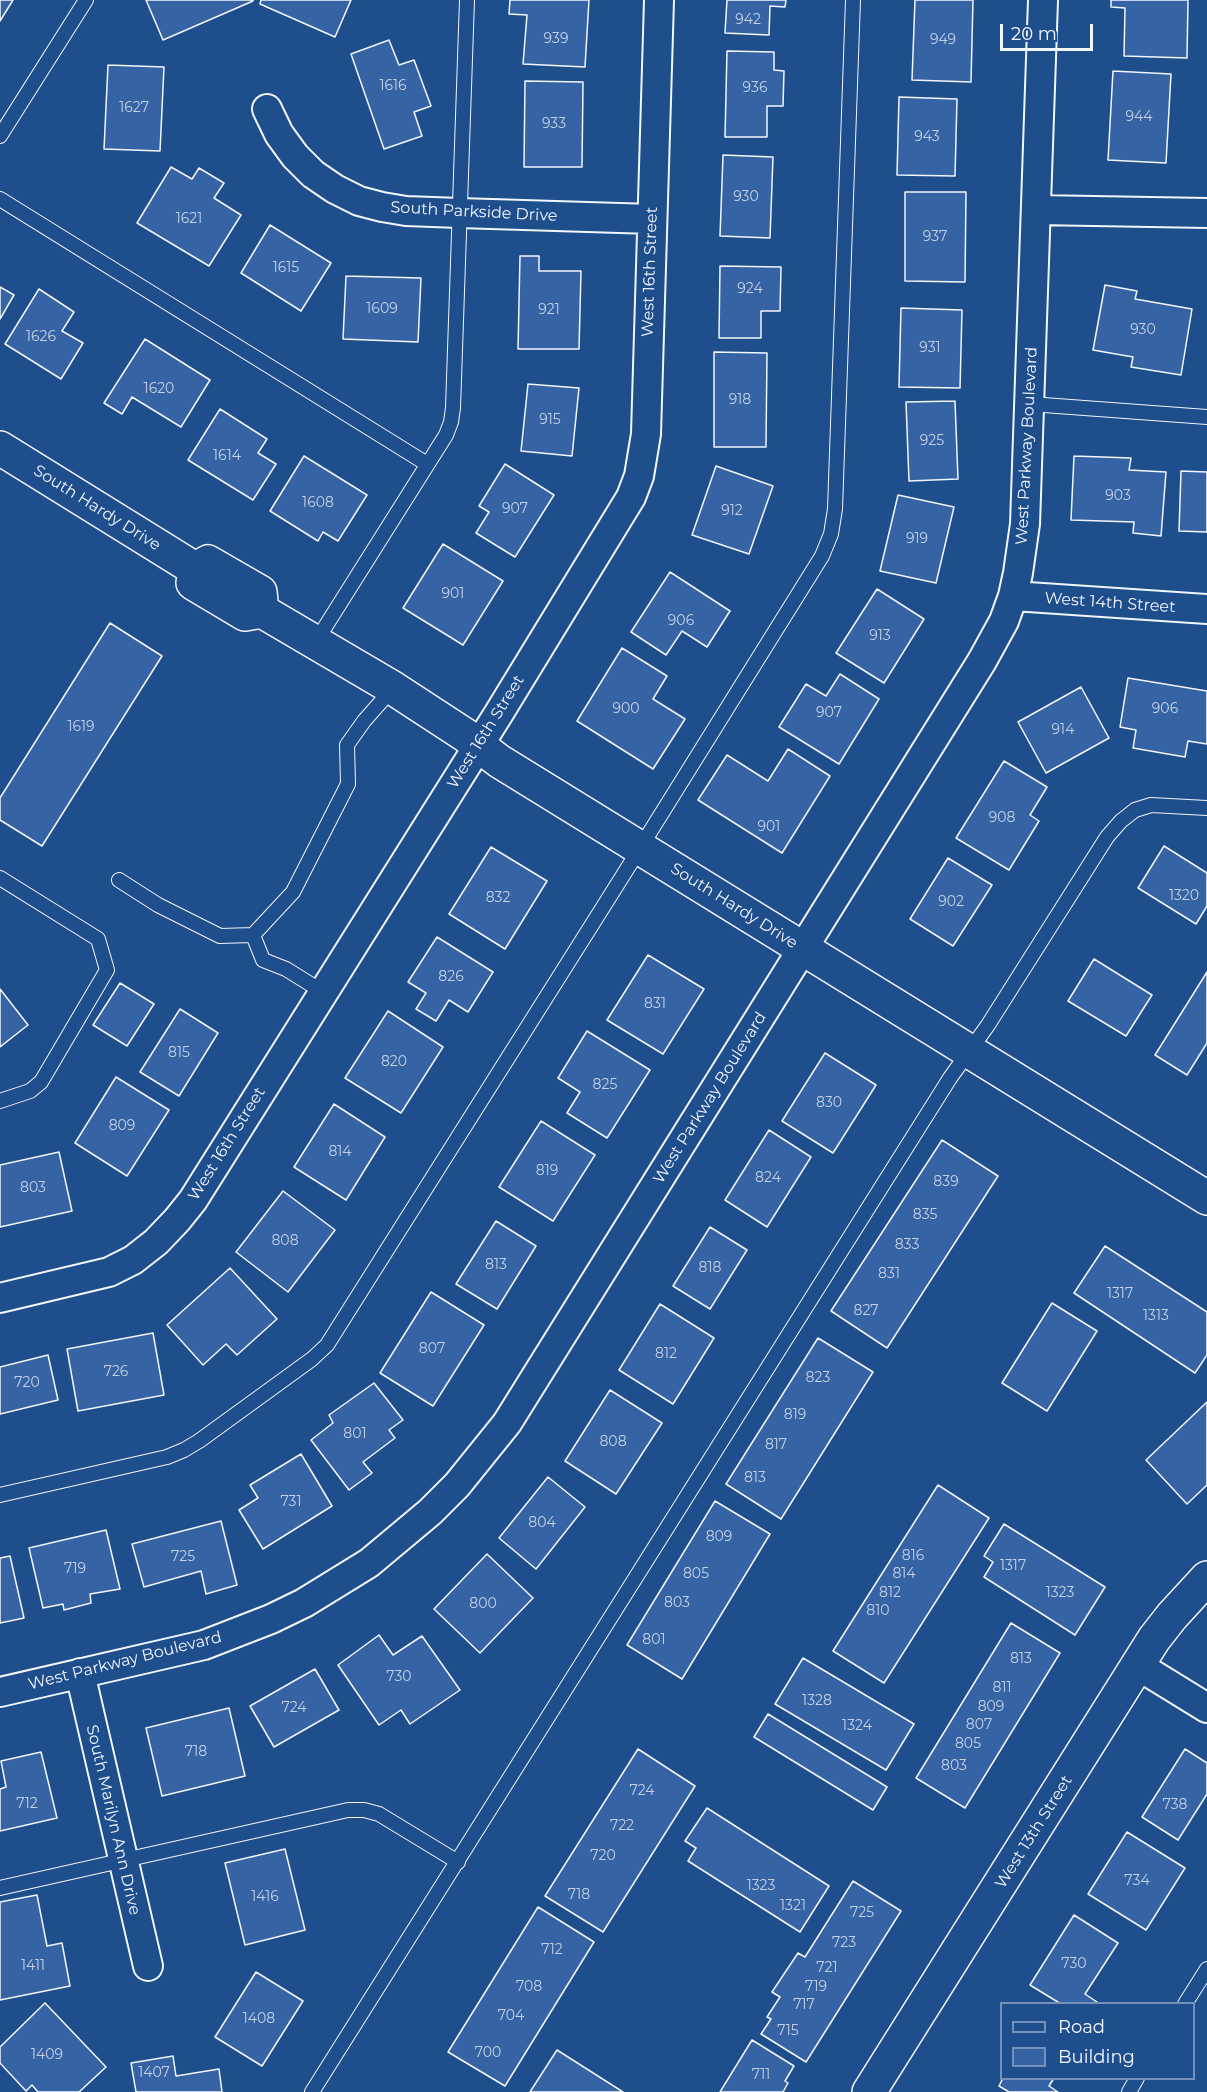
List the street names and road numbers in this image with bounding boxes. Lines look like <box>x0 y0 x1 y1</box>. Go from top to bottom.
street label: South Parkside Drive <box>390 198 558 226</box>
street label: West 16th Street <box>638 206 662 338</box>
street label: West Parkway Boulevard <box>1012 346 1042 546</box>
street label: South Hardy Drive <box>30 461 164 555</box>
street label: West 14th Street <box>1044 589 1176 617</box>
street label: West 16th Street <box>443 672 529 792</box>
street label: South Hardy Drive <box>667 859 801 953</box>
street label: West Parkway Boulevard <box>649 1009 771 1187</box>
street label: West 16th Street <box>184 1084 270 1204</box>
street label: West Parkway Boulevard <box>26 1628 224 1694</box>
street label: South Marilyn Ann Drive <box>82 1723 144 1917</box>
street label: West 13th Street <box>991 1772 1077 1892</box>

